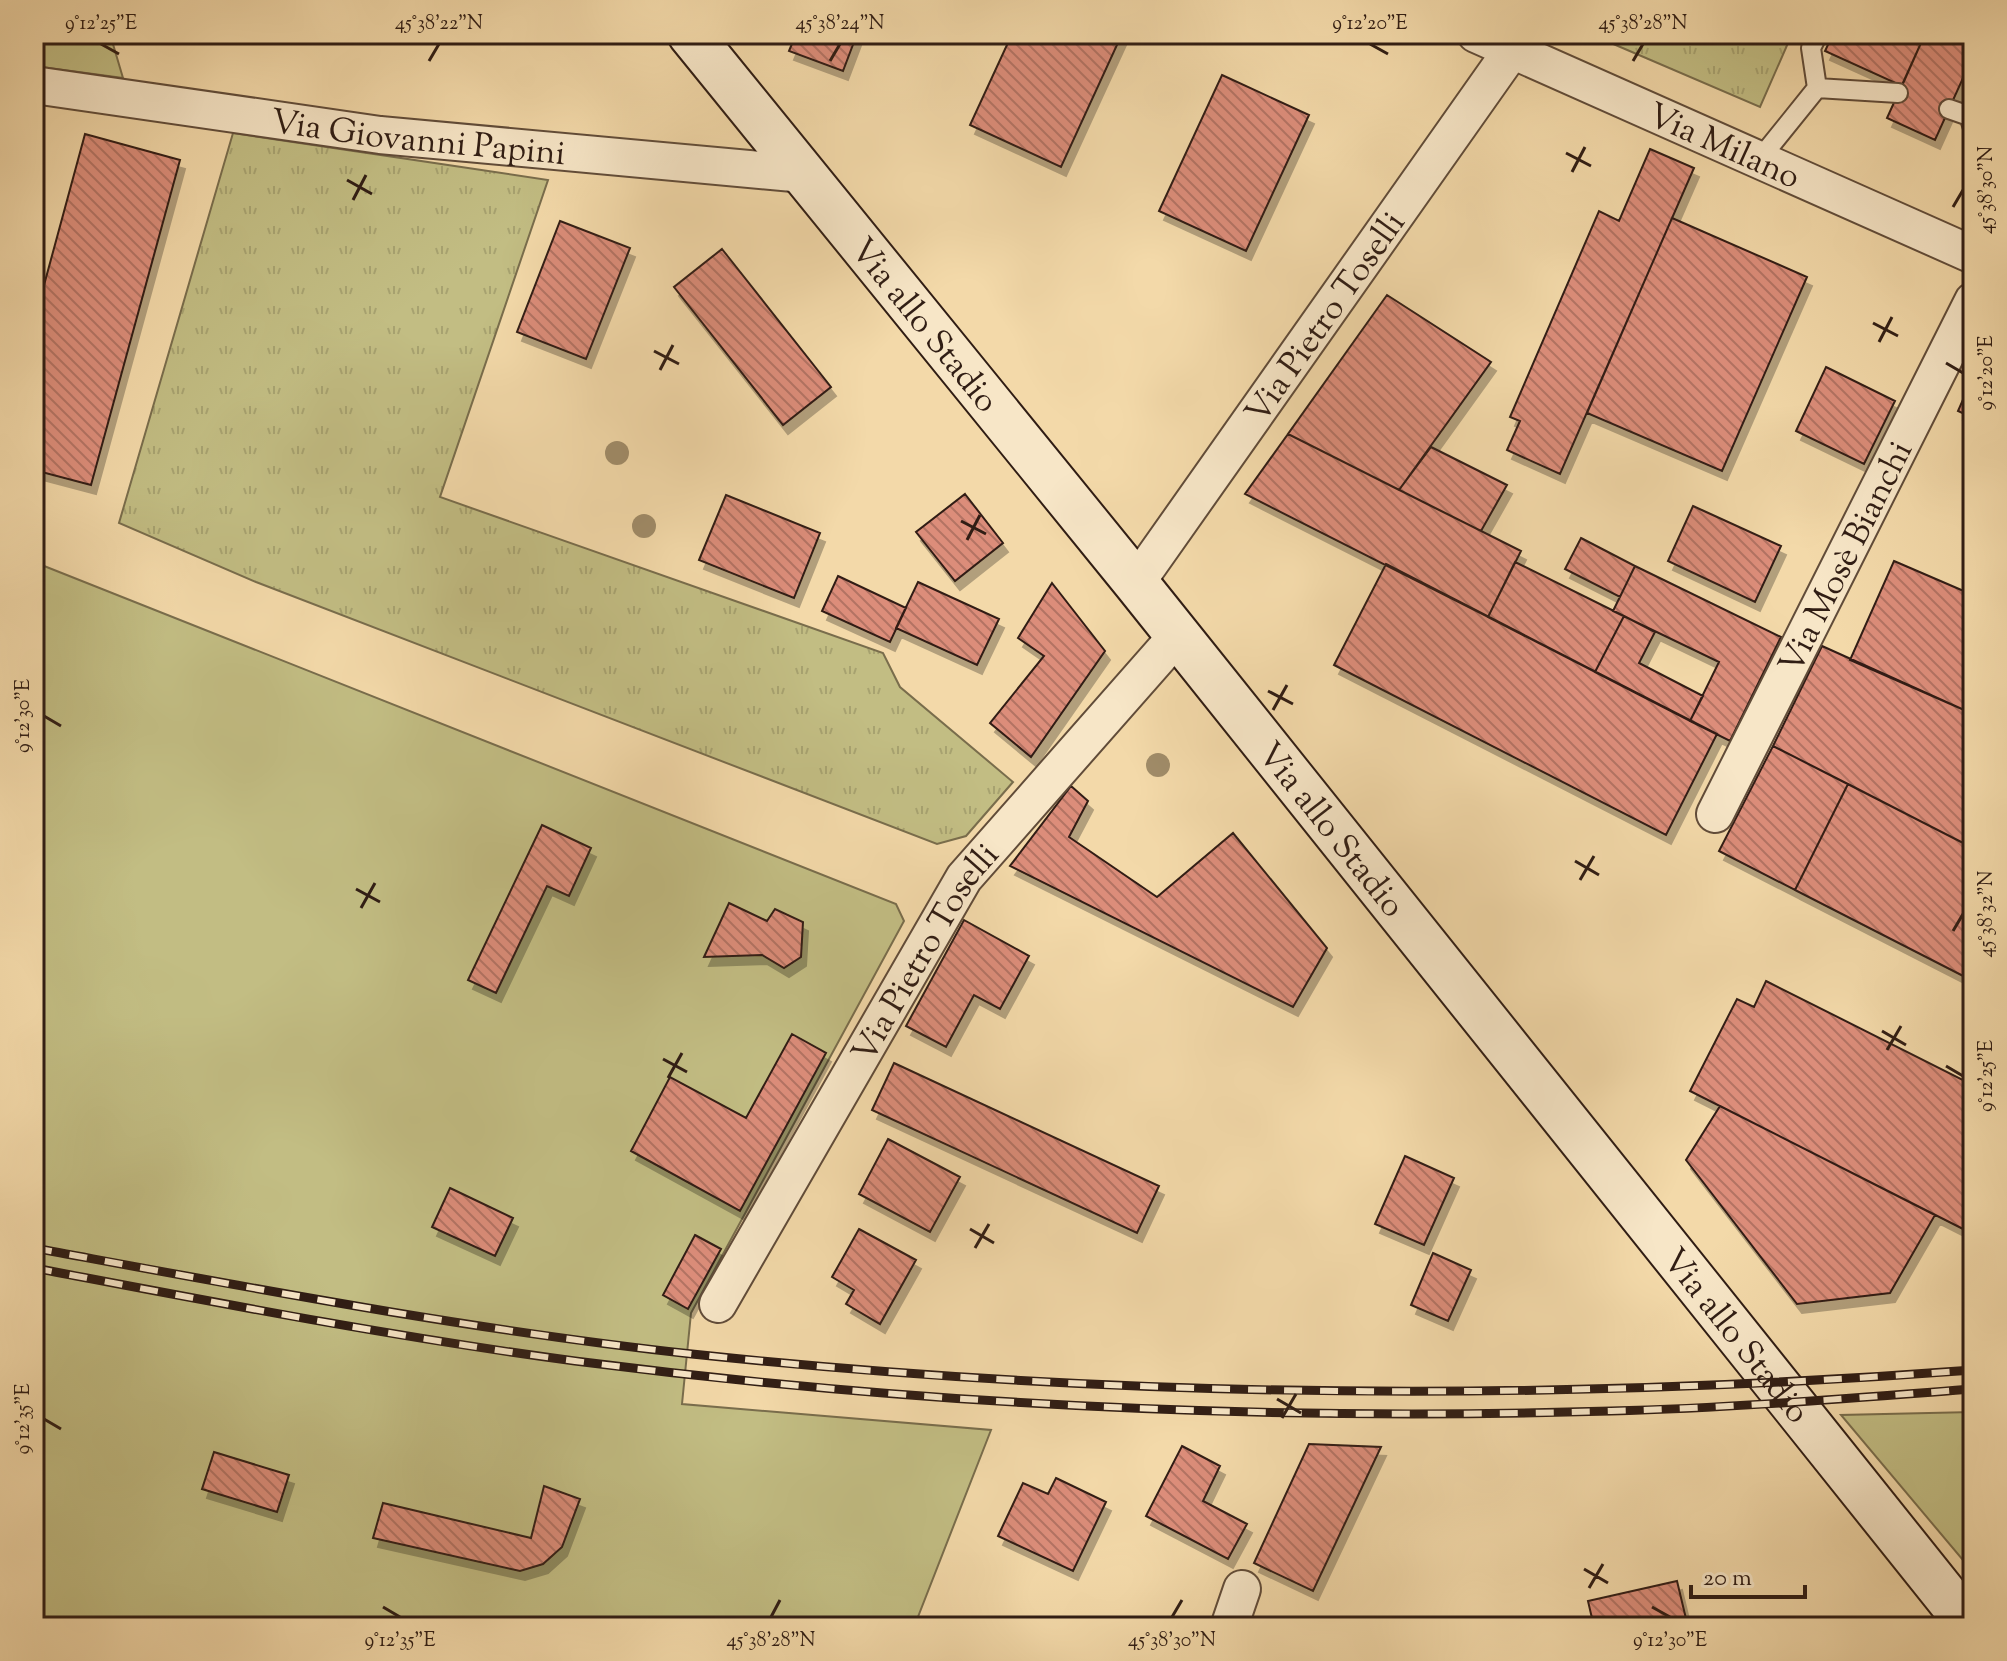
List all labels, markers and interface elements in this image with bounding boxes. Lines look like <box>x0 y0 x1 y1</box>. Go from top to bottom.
text: 9°12'25"E <box>65 10 137 39</box>
text: 45°38'22"N <box>395 10 483 39</box>
text: 45°38'24"N <box>795 10 885 39</box>
text: 9°12'20"E <box>1332 10 1408 39</box>
text: 45°38'28"N <box>1598 10 1688 39</box>
street label: Via Milano <box>1639 92 1807 203</box>
street label: Via Giovanni Papini <box>268 99 568 180</box>
text: 45°38'30"N <box>1973 146 2002 234</box>
street label: Via Pietro Toselli <box>1235 203 1419 435</box>
street label: Via allo Stadio <box>837 229 1009 424</box>
text: 9°12'20"E <box>1973 335 2002 411</box>
street label: Via Mosè Bianchi <box>1768 433 1927 683</box>
text: 9°12'30"E <box>10 679 39 753</box>
street label: Via allo Stadio <box>1244 733 1415 929</box>
street label: Via Pietro Toselli <box>841 834 1012 1073</box>
text: 45°38'32"N <box>1973 870 2002 958</box>
text: 9°12'25"E <box>1973 1040 2002 1112</box>
street label: Via allo Stadio <box>1649 1239 1820 1435</box>
text: 9°12'35"E <box>10 1383 39 1455</box>
scale bar <box>1691 1549 1805 1599</box>
text: 20 m <box>1703 1562 1752 1596</box>
text: 9°12'35"E <box>364 1627 436 1656</box>
text: 45°38'28"N <box>726 1627 816 1656</box>
text: 45°38'30"N <box>1128 1627 1216 1656</box>
text: 9°12'30"E <box>1633 1627 1707 1656</box>

